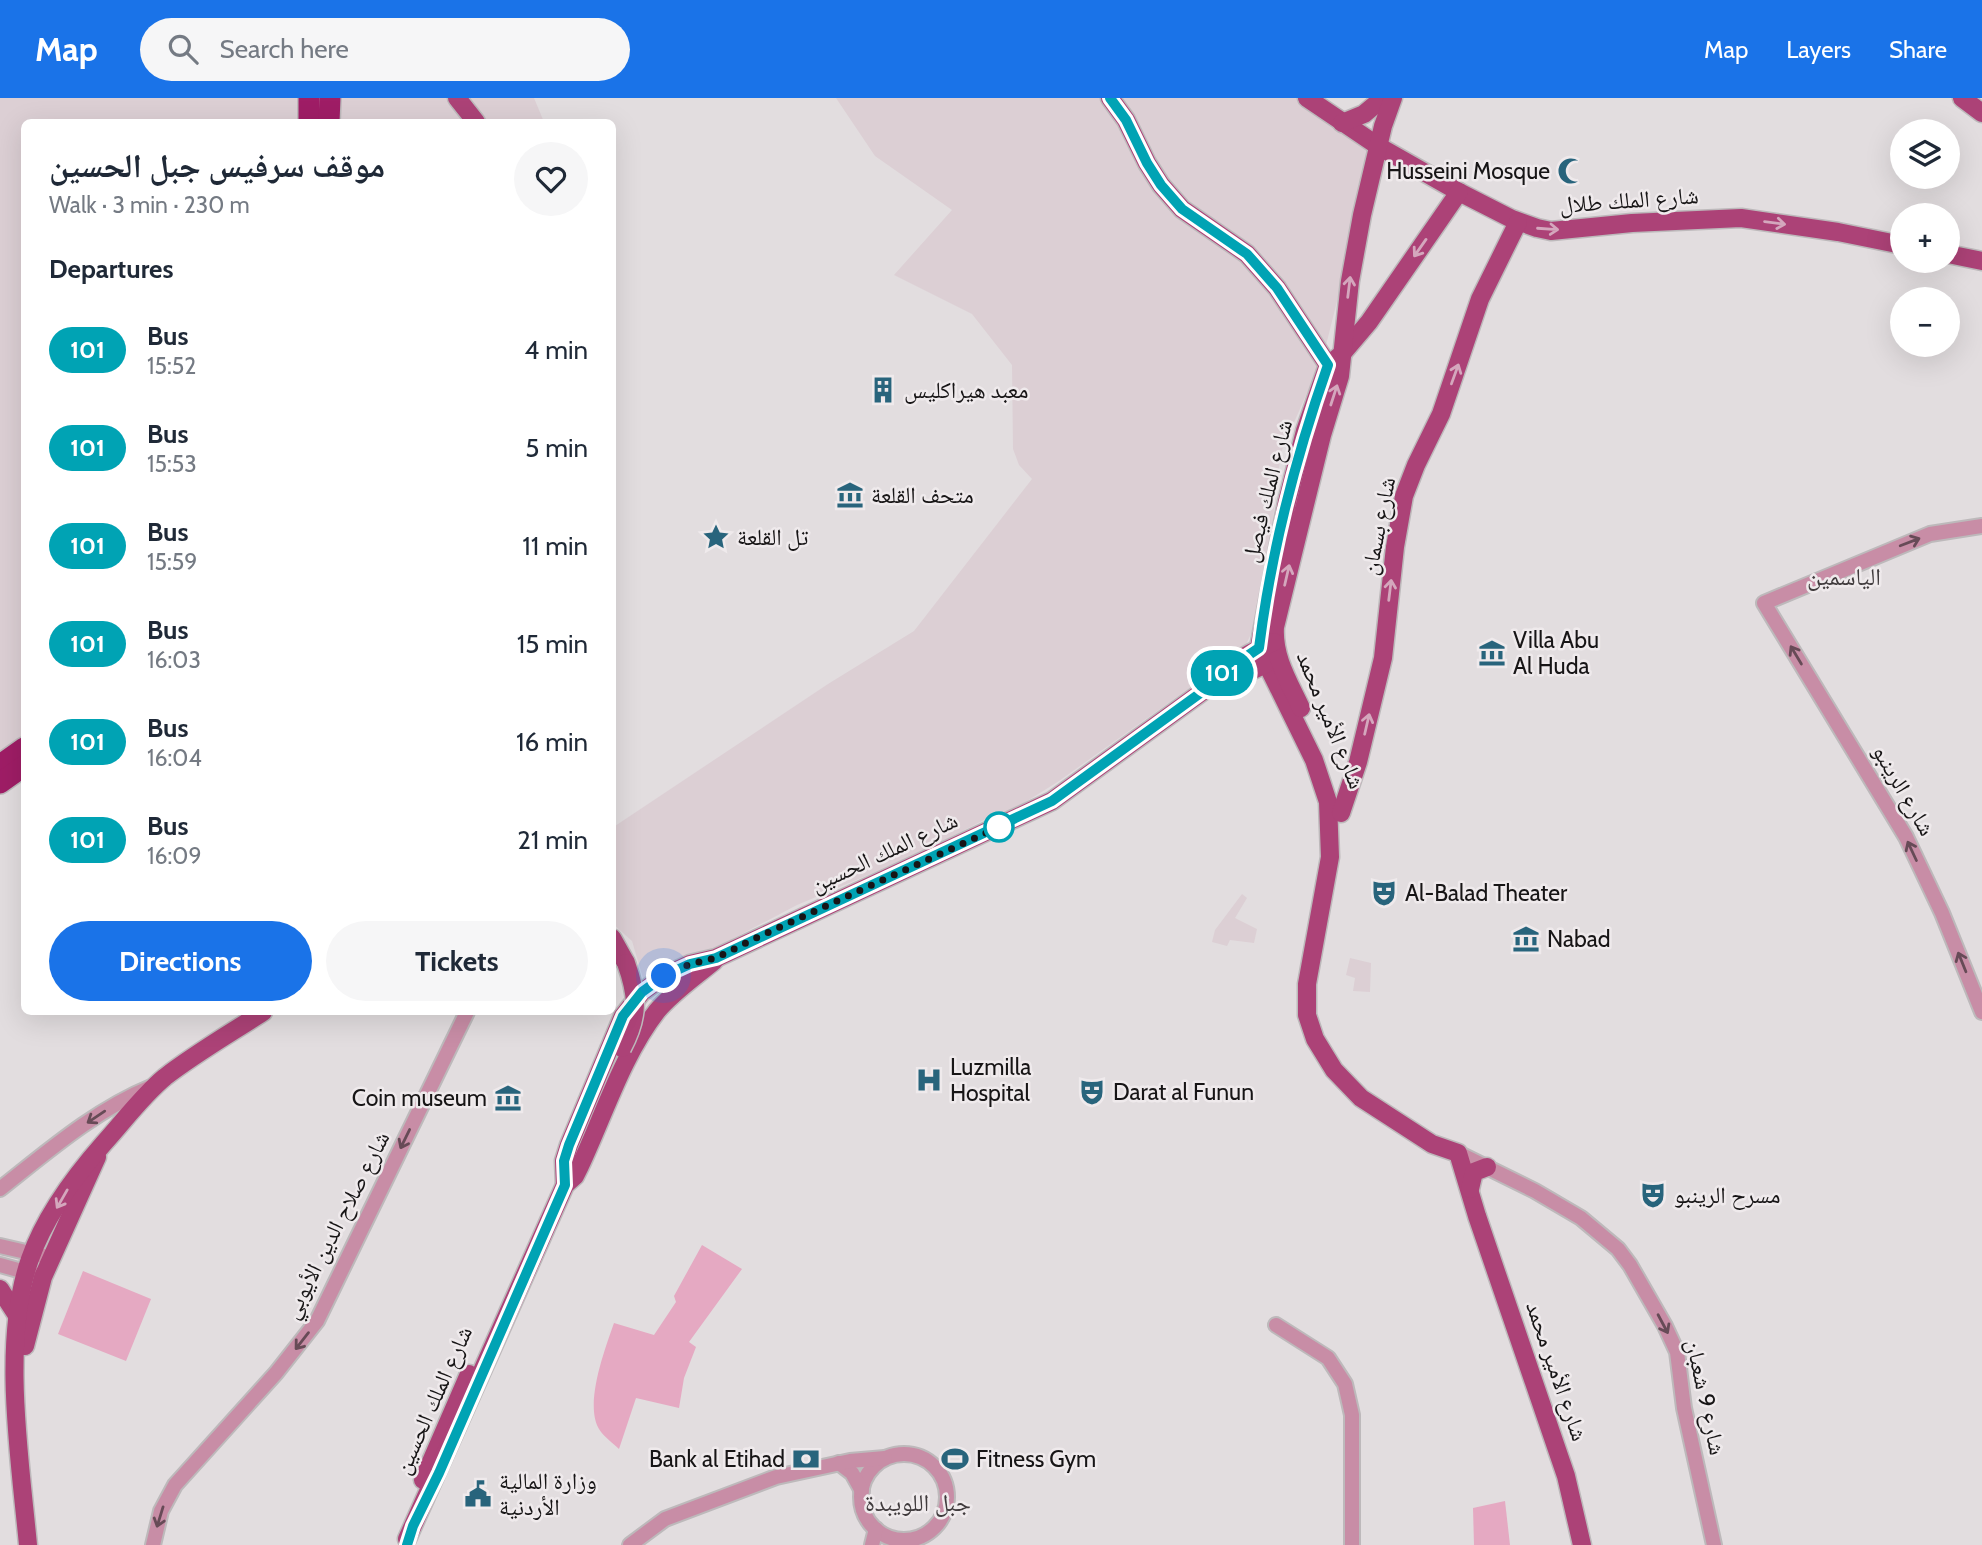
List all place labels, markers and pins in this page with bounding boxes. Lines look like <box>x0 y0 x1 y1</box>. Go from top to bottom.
mosque icon: Husseini Mosque <box>1556 156 1586 186</box>
place label: Husseini Mosque <box>1386 157 1550 185</box>
building icon: معبد هيراكليس <box>868 375 898 405</box>
place label: معبد هيراكليس <box>904 376 1028 404</box>
museum icon: متحف القلعة <box>835 480 865 510</box>
place label: متحف القلعة <box>871 481 974 509</box>
place icon: تل القلعة <box>701 522 731 552</box>
place label: تل القلعة <box>737 523 809 551</box>
place label: Villa Abu Al Huda <box>1513 626 1599 680</box>
museum icon: Villa Abu Al Huda <box>1477 638 1507 668</box>
unlabelled marker <box>984 812 1014 842</box>
theatre icon: Al-Balad Theater <box>1369 878 1399 908</box>
place label: Al-Balad Theater <box>1405 879 1568 907</box>
museum icon: Nabad <box>1511 924 1541 954</box>
place label: Nabad <box>1547 925 1611 953</box>
place label: Luzmilla Hospital <box>950 1053 1031 1107</box>
hospital icon: Luzmilla Hospital <box>914 1065 944 1095</box>
theatre icon: Darat al Funun <box>1077 1077 1107 1107</box>
place label: Darat al Funun <box>1113 1078 1254 1106</box>
museum icon: Coin museum <box>493 1083 523 1113</box>
place label: Coin museum <box>352 1084 487 1112</box>
theatre icon: مسرح الرينبو <box>1638 1180 1668 1210</box>
place label: مسرح الرينبو <box>1674 1181 1781 1210</box>
bank icon: Bank al Etihad <box>791 1444 821 1474</box>
sports icon: Fitness Gym <box>940 1444 970 1474</box>
place label: Bank al Etihad <box>649 1445 785 1473</box>
place label: Fitness Gym <box>976 1445 1096 1473</box>
place label: وزارة المالية الأردنية <box>499 1467 597 1521</box>
public building icon: وزارة المالية الأردنية <box>463 1479 493 1509</box>

